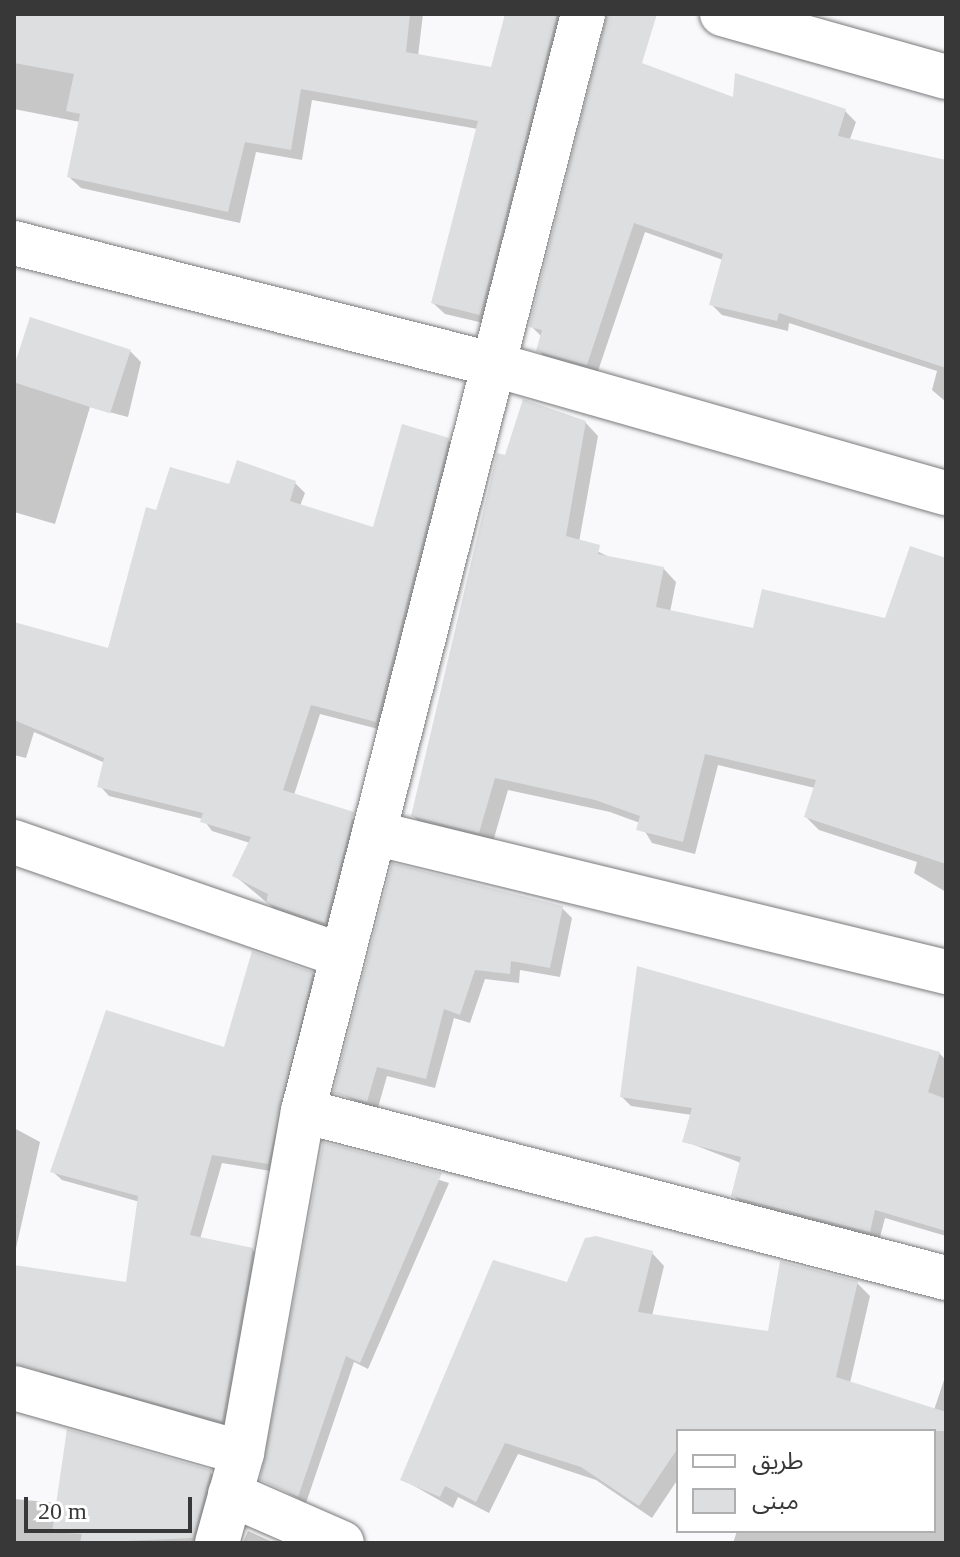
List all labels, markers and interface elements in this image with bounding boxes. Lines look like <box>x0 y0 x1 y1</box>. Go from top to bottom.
legend <box>676 1429 936 1533</box>
text: طريق <box>752 1448 804 1474</box>
scale bar <box>28 1481 196 1531</box>
text: مبنى <box>752 1488 799 1514</box>
text: 20 m <box>38 1498 87 1524</box>

